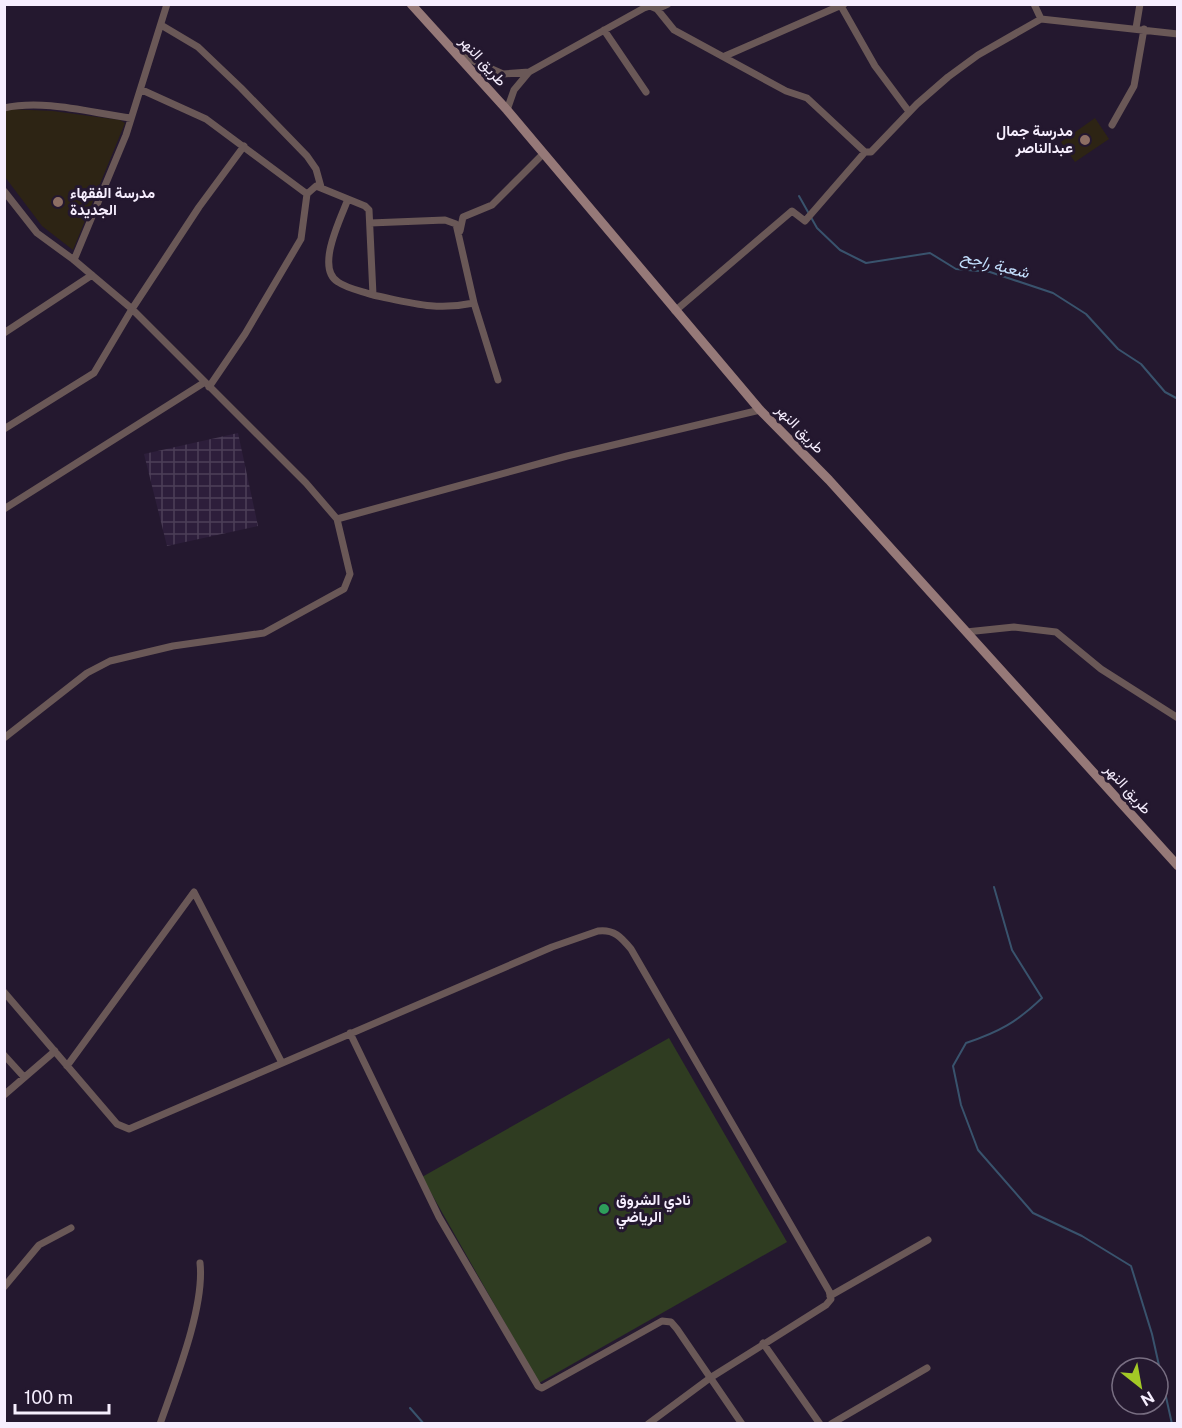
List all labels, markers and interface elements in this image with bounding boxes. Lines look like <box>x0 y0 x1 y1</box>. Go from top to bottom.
street label: طريق النهر <box>454 31 510 91</box>
place label: مدرسة جمال عبدالناصر <box>996 122 1073 157</box>
marker: مدرسة جمال عبدالناصر <box>1078 133 1092 147</box>
place label: مدرسة الفقهاء الجديدة <box>70 184 155 219</box>
marker: مدرسة الفقهاء الجديدة <box>51 195 65 209</box>
water label: شعبة راجح <box>958 247 1031 284</box>
street label: طريق النهر <box>771 400 828 458</box>
street label: طريق النهر <box>1099 759 1155 819</box>
place label: نادي الشروق الرياضي <box>616 1191 691 1230</box>
marker: نادي الشروق الرياضي <box>597 1202 611 1216</box>
north arrow <box>1110 1356 1170 1416</box>
scale bar <box>15 1377 110 1415</box>
text: 100 m <box>24 1387 73 1408</box>
text: N <box>1137 1387 1158 1410</box>

